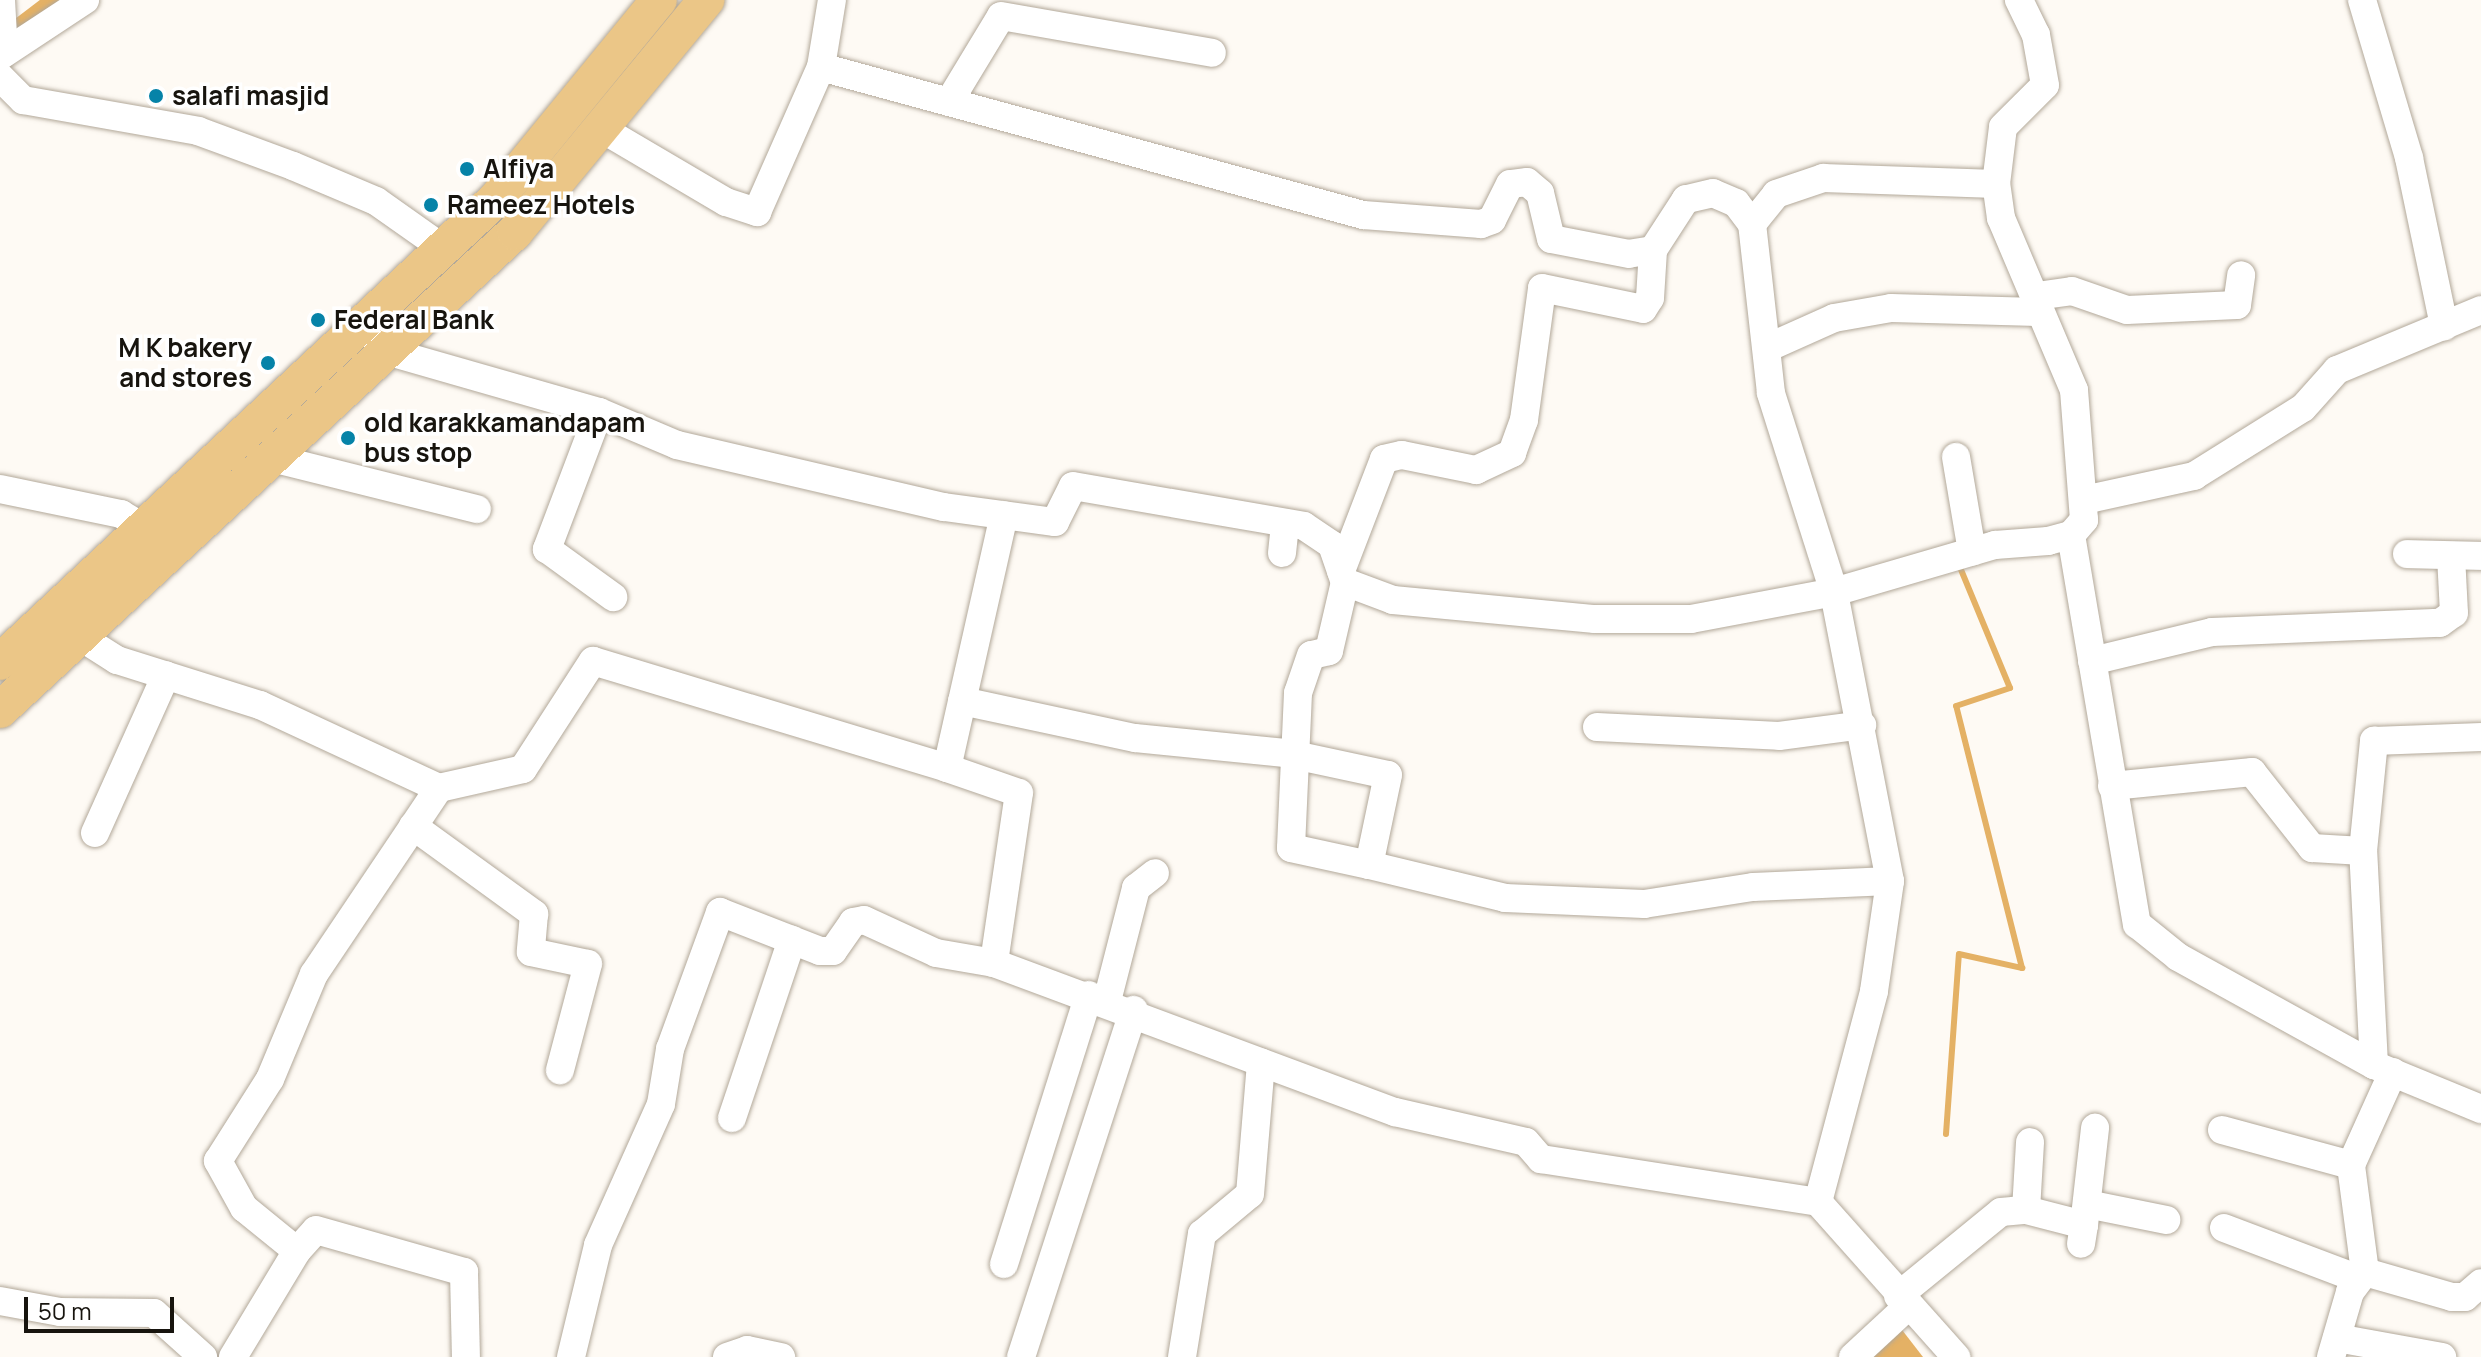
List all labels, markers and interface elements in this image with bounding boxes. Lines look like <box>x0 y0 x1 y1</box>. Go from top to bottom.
place label: salafi masjid <box>172 80 329 112</box>
marker: salafi masjid <box>147 87 165 105</box>
place label: Alfiya <box>483 153 554 185</box>
marker: Alfiya <box>458 160 476 178</box>
place label: Rameez Hotels <box>447 189 635 221</box>
marker: Rameez Hotels <box>422 196 440 214</box>
place label: Federal Bank <box>334 304 494 336</box>
marker: Federal Bank <box>309 311 327 329</box>
place label: M K bakery and stores <box>118 332 252 394</box>
marker: M K bakery and stores <box>259 354 277 372</box>
place label: old karakkamandapam bus stop <box>364 407 645 468</box>
marker: old karakkamandapam bus stop <box>339 429 357 447</box>
scale bar <box>28 1281 178 1331</box>
text: 50 m <box>38 1294 92 1327</box>

